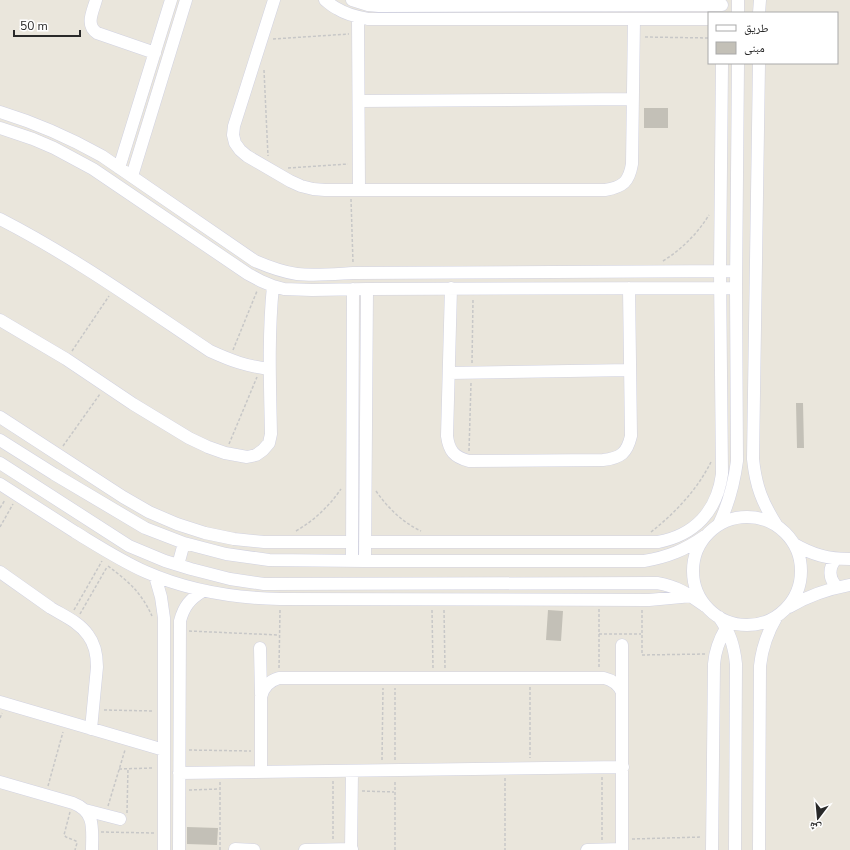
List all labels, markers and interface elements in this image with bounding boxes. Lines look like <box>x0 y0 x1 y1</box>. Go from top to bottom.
scale bar <box>14 12 80 38</box>
legend <box>708 12 838 64</box>
text: 50 m <box>20 18 48 34</box>
text: طريق <box>744 20 769 36</box>
text: مبنى <box>744 40 765 56</box>
north arrow <box>798 798 838 838</box>
text: ش <box>807 818 823 836</box>

